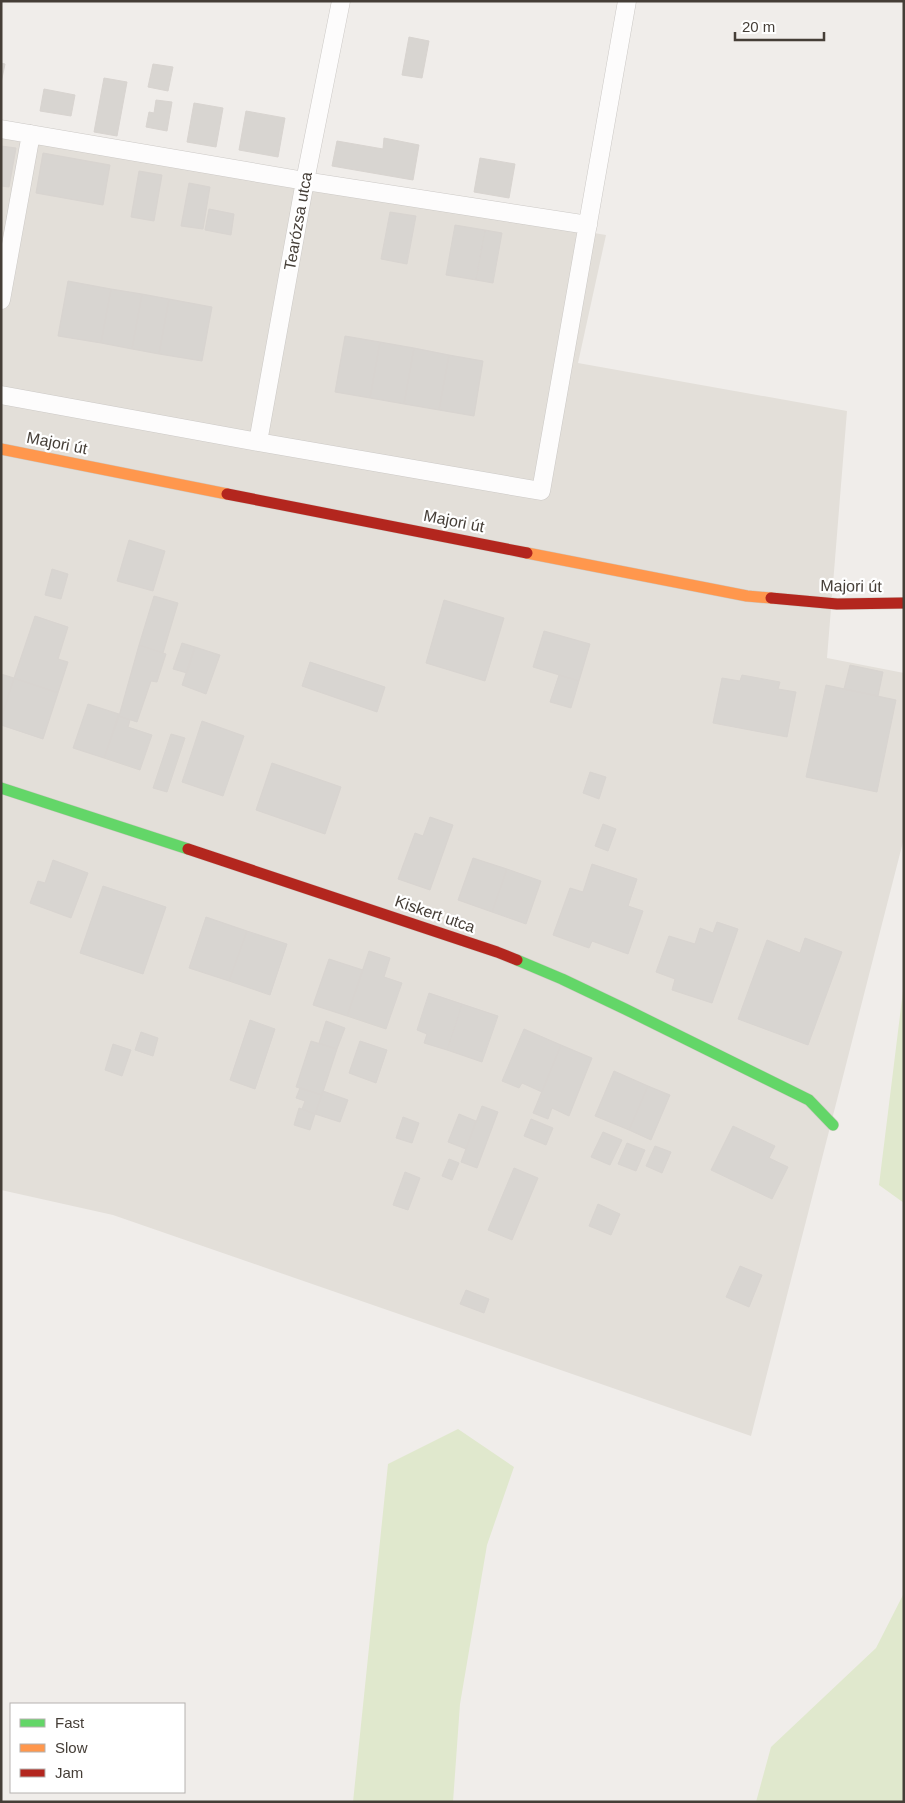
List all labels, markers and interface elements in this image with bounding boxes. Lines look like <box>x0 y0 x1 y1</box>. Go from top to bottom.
scale bar <box>735 10 824 42</box>
text: 20 m <box>742 18 775 35</box>
street label: Tearózsa utca <box>281 170 315 272</box>
street label: Majori út <box>25 429 89 457</box>
street label: Majori út <box>422 507 486 535</box>
street label: Majori út <box>820 577 882 595</box>
street label: Kiskert utca <box>393 892 477 936</box>
legend <box>10 1703 185 1793</box>
text: Fast <box>55 1714 85 1731</box>
text: Slow <box>55 1739 88 1756</box>
text: Jam <box>55 1764 83 1781</box>

